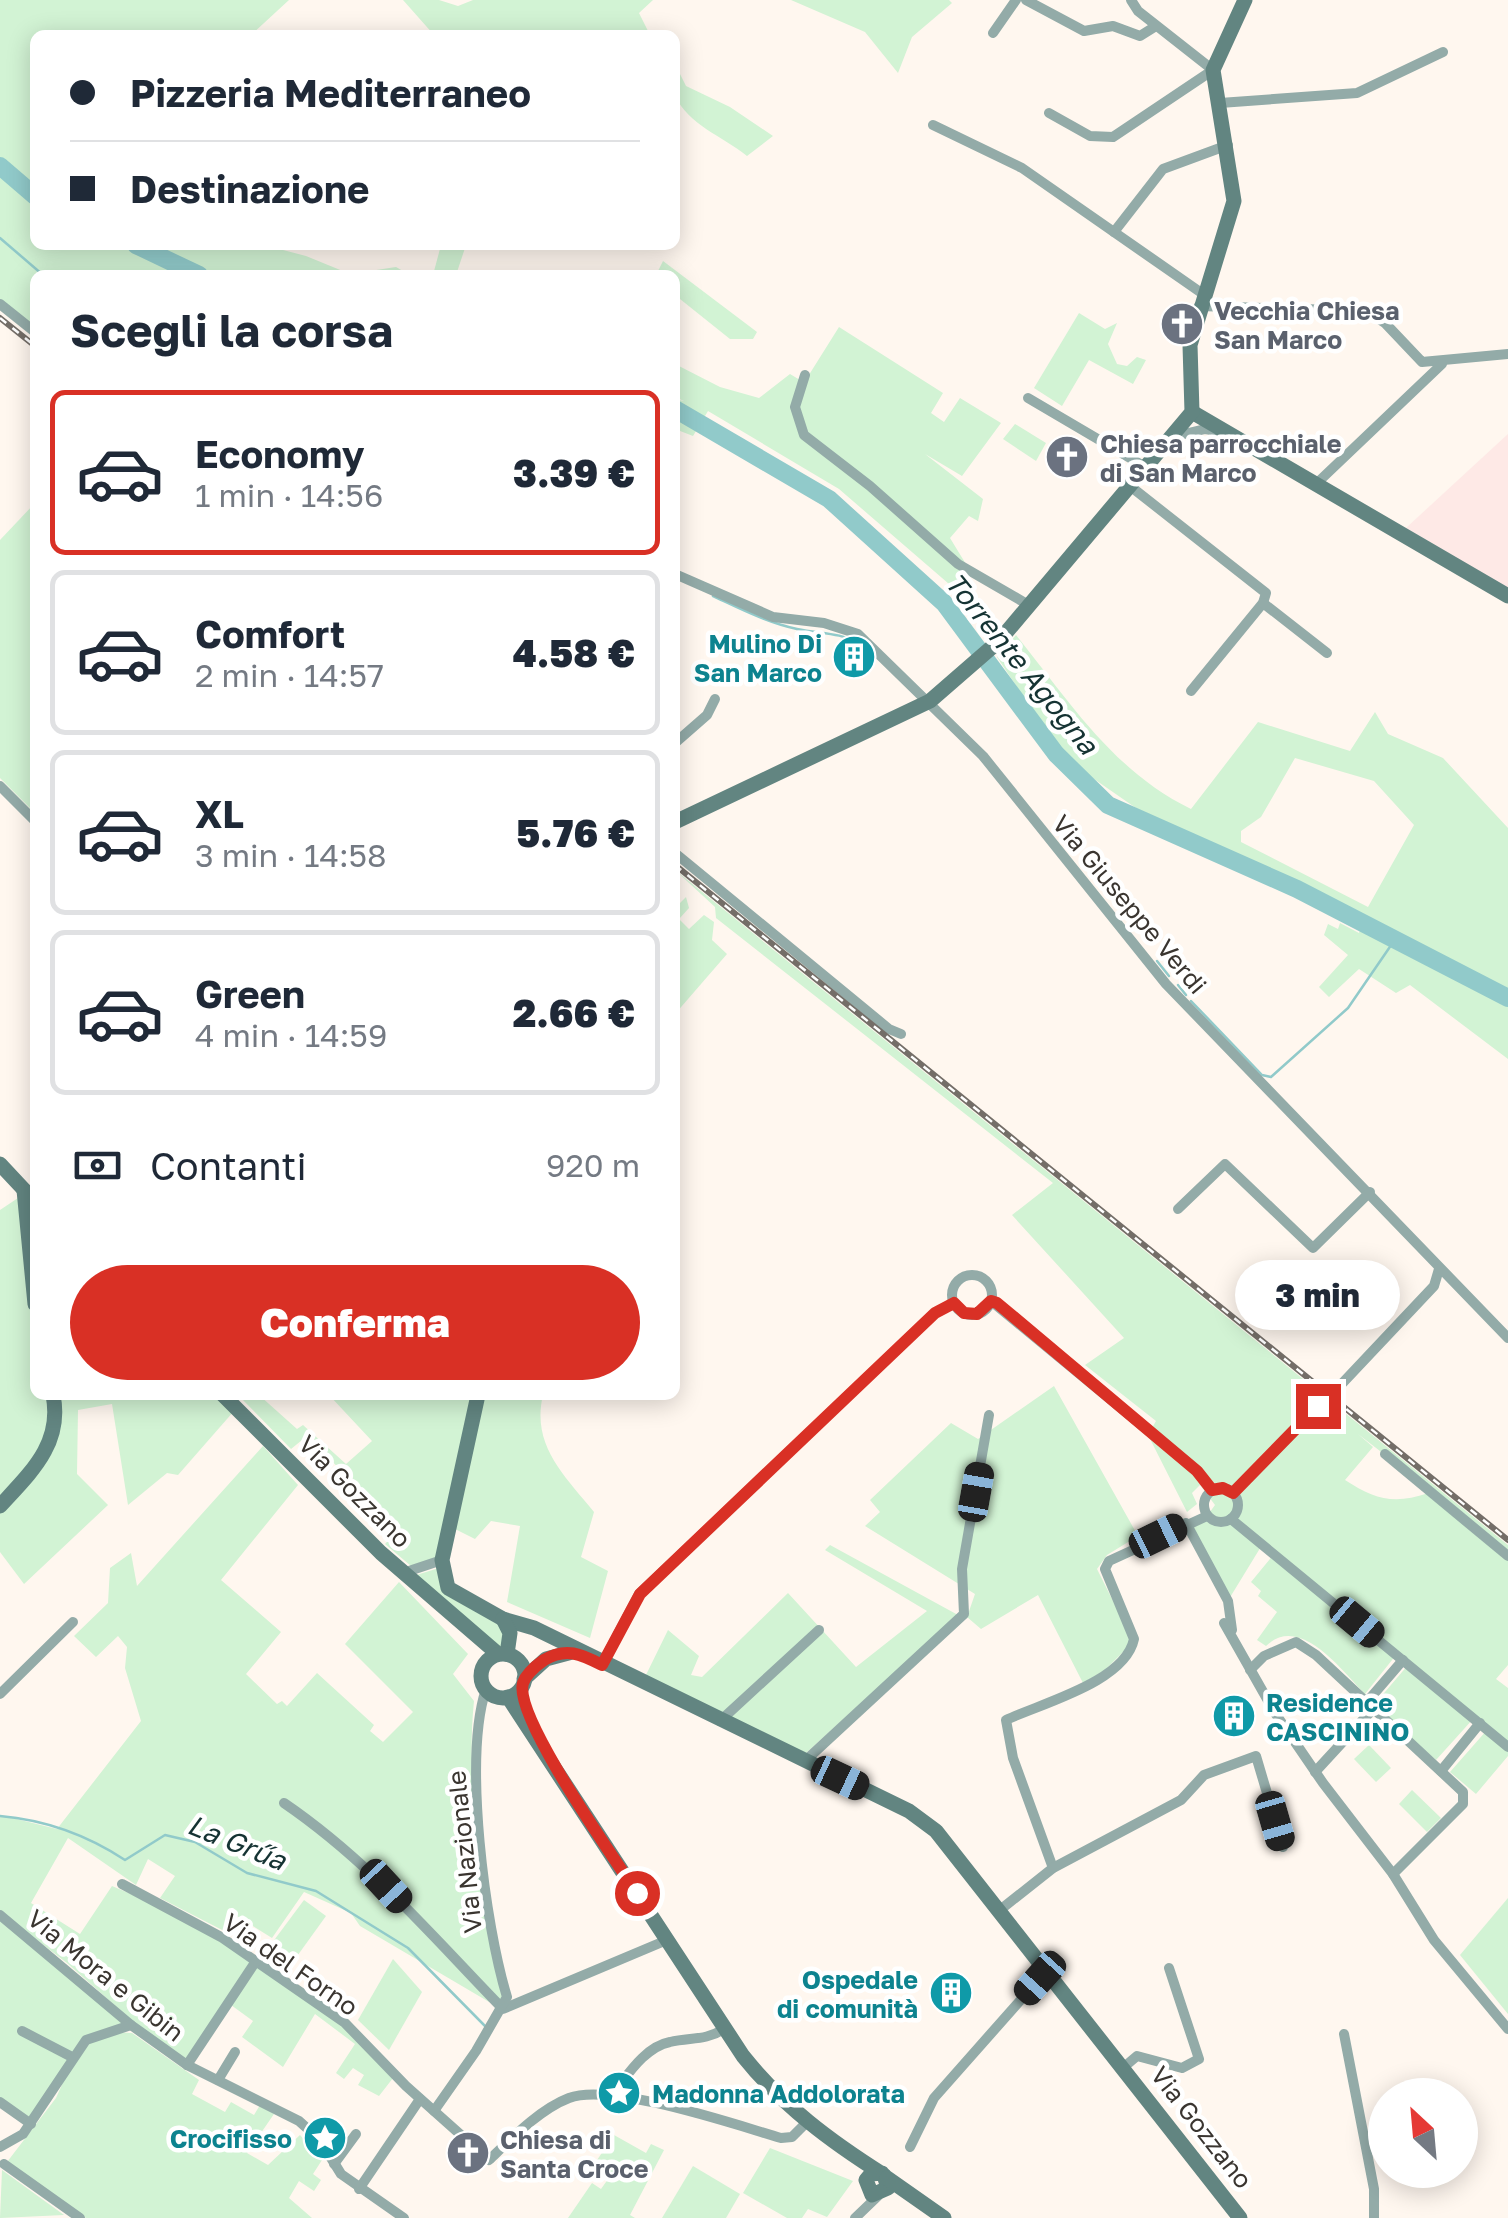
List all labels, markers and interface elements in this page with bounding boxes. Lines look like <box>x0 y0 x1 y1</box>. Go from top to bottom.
text: Pizzeria Mediterraneo <box>130 70 531 115</box>
text: Destinazione <box>130 166 369 211</box>
place label: Vecchia Chiesa San Marco <box>1214 295 1399 355</box>
church icon: Vecchia Chiesa San Marco <box>1159 301 1205 347</box>
text: Scegli la corsa <box>70 303 393 357</box>
icon: car <box>75 428 165 518</box>
place label: Chiesa parrocchiale di San Marco <box>1100 428 1341 488</box>
text: Economy <box>195 431 364 476</box>
church icon: Chiesa parrocchiale di San Marco <box>1044 434 1090 480</box>
text: 3.39 € <box>513 450 635 495</box>
text: 1 min · 14:56 <box>195 476 383 514</box>
water label: Torrente Agogna <box>939 566 1106 761</box>
icon: car <box>75 608 165 698</box>
text: Comfort <box>195 611 345 656</box>
place label: Mulino Di San Marco <box>694 628 822 688</box>
text: 4.58 € <box>513 630 635 675</box>
building icon: Mulino Di San Marco <box>831 634 877 680</box>
text: 2 min · 14:57 <box>195 656 384 694</box>
icon: car <box>75 788 165 878</box>
text: XL <box>195 791 244 836</box>
street label: Via Giuseppe Verdi <box>1046 808 1214 1000</box>
text: 5.76 € <box>516 810 635 855</box>
text: 3 min · 14:58 <box>195 836 387 874</box>
icon: car <box>75 968 165 1058</box>
text: Green <box>195 971 305 1016</box>
text: 2.66 € <box>513 990 635 1035</box>
text: 4 min · 14:59 <box>195 1016 387 1054</box>
icon: cash <box>70 1138 125 1193</box>
text: Contanti <box>150 1143 307 1188</box>
text: 920 m <box>546 1146 640 1184</box>
callout: 3 min <box>1236 1261 1400 1331</box>
button: Conferma <box>70 1265 640 1380</box>
text: 3 min <box>1275 1276 1360 1314</box>
route end <box>1296 1384 1341 1429</box>
street label: Via Gozzano <box>292 1428 418 1554</box>
car <box>956 1460 996 1524</box>
car <box>1124 1509 1192 1563</box>
car <box>1324 1591 1390 1653</box>
place label: Residence CASCININO <box>1266 1687 1410 1747</box>
building icon: Residence CASCININO <box>1211 1693 1257 1739</box>
car <box>806 1752 874 1804</box>
street label: Via Nazionale <box>440 1769 488 1935</box>
car <box>1252 1788 1298 1854</box>
water label: La Grűa <box>183 1808 292 1877</box>
car <box>355 1854 417 1918</box>
route start <box>615 1871 660 1916</box>
street label: Via Mora e Gibin <box>21 1902 191 2048</box>
street label: Via del Forno <box>218 1906 364 2022</box>
car <box>1009 1946 1071 2010</box>
place label: Ospedale di comunità <box>777 1964 918 2024</box>
building icon: Ospedale di comunità <box>928 1970 974 2016</box>
street label: Via Gozzano <box>1145 2060 1259 2194</box>
place icon: Madonna Addolorata <box>596 2070 642 2116</box>
place label: Madonna Addolorata <box>652 2078 905 2109</box>
north arrow <box>1368 2078 1478 2188</box>
map controls <box>1368 2078 1478 2188</box>
place icon: Crocifisso <box>302 2115 348 2161</box>
place label: Crocifisso <box>170 2123 292 2154</box>
place label: Chiesa di Santa Croce <box>500 2124 648 2184</box>
church icon: Chiesa di Santa Croce <box>445 2130 491 2176</box>

